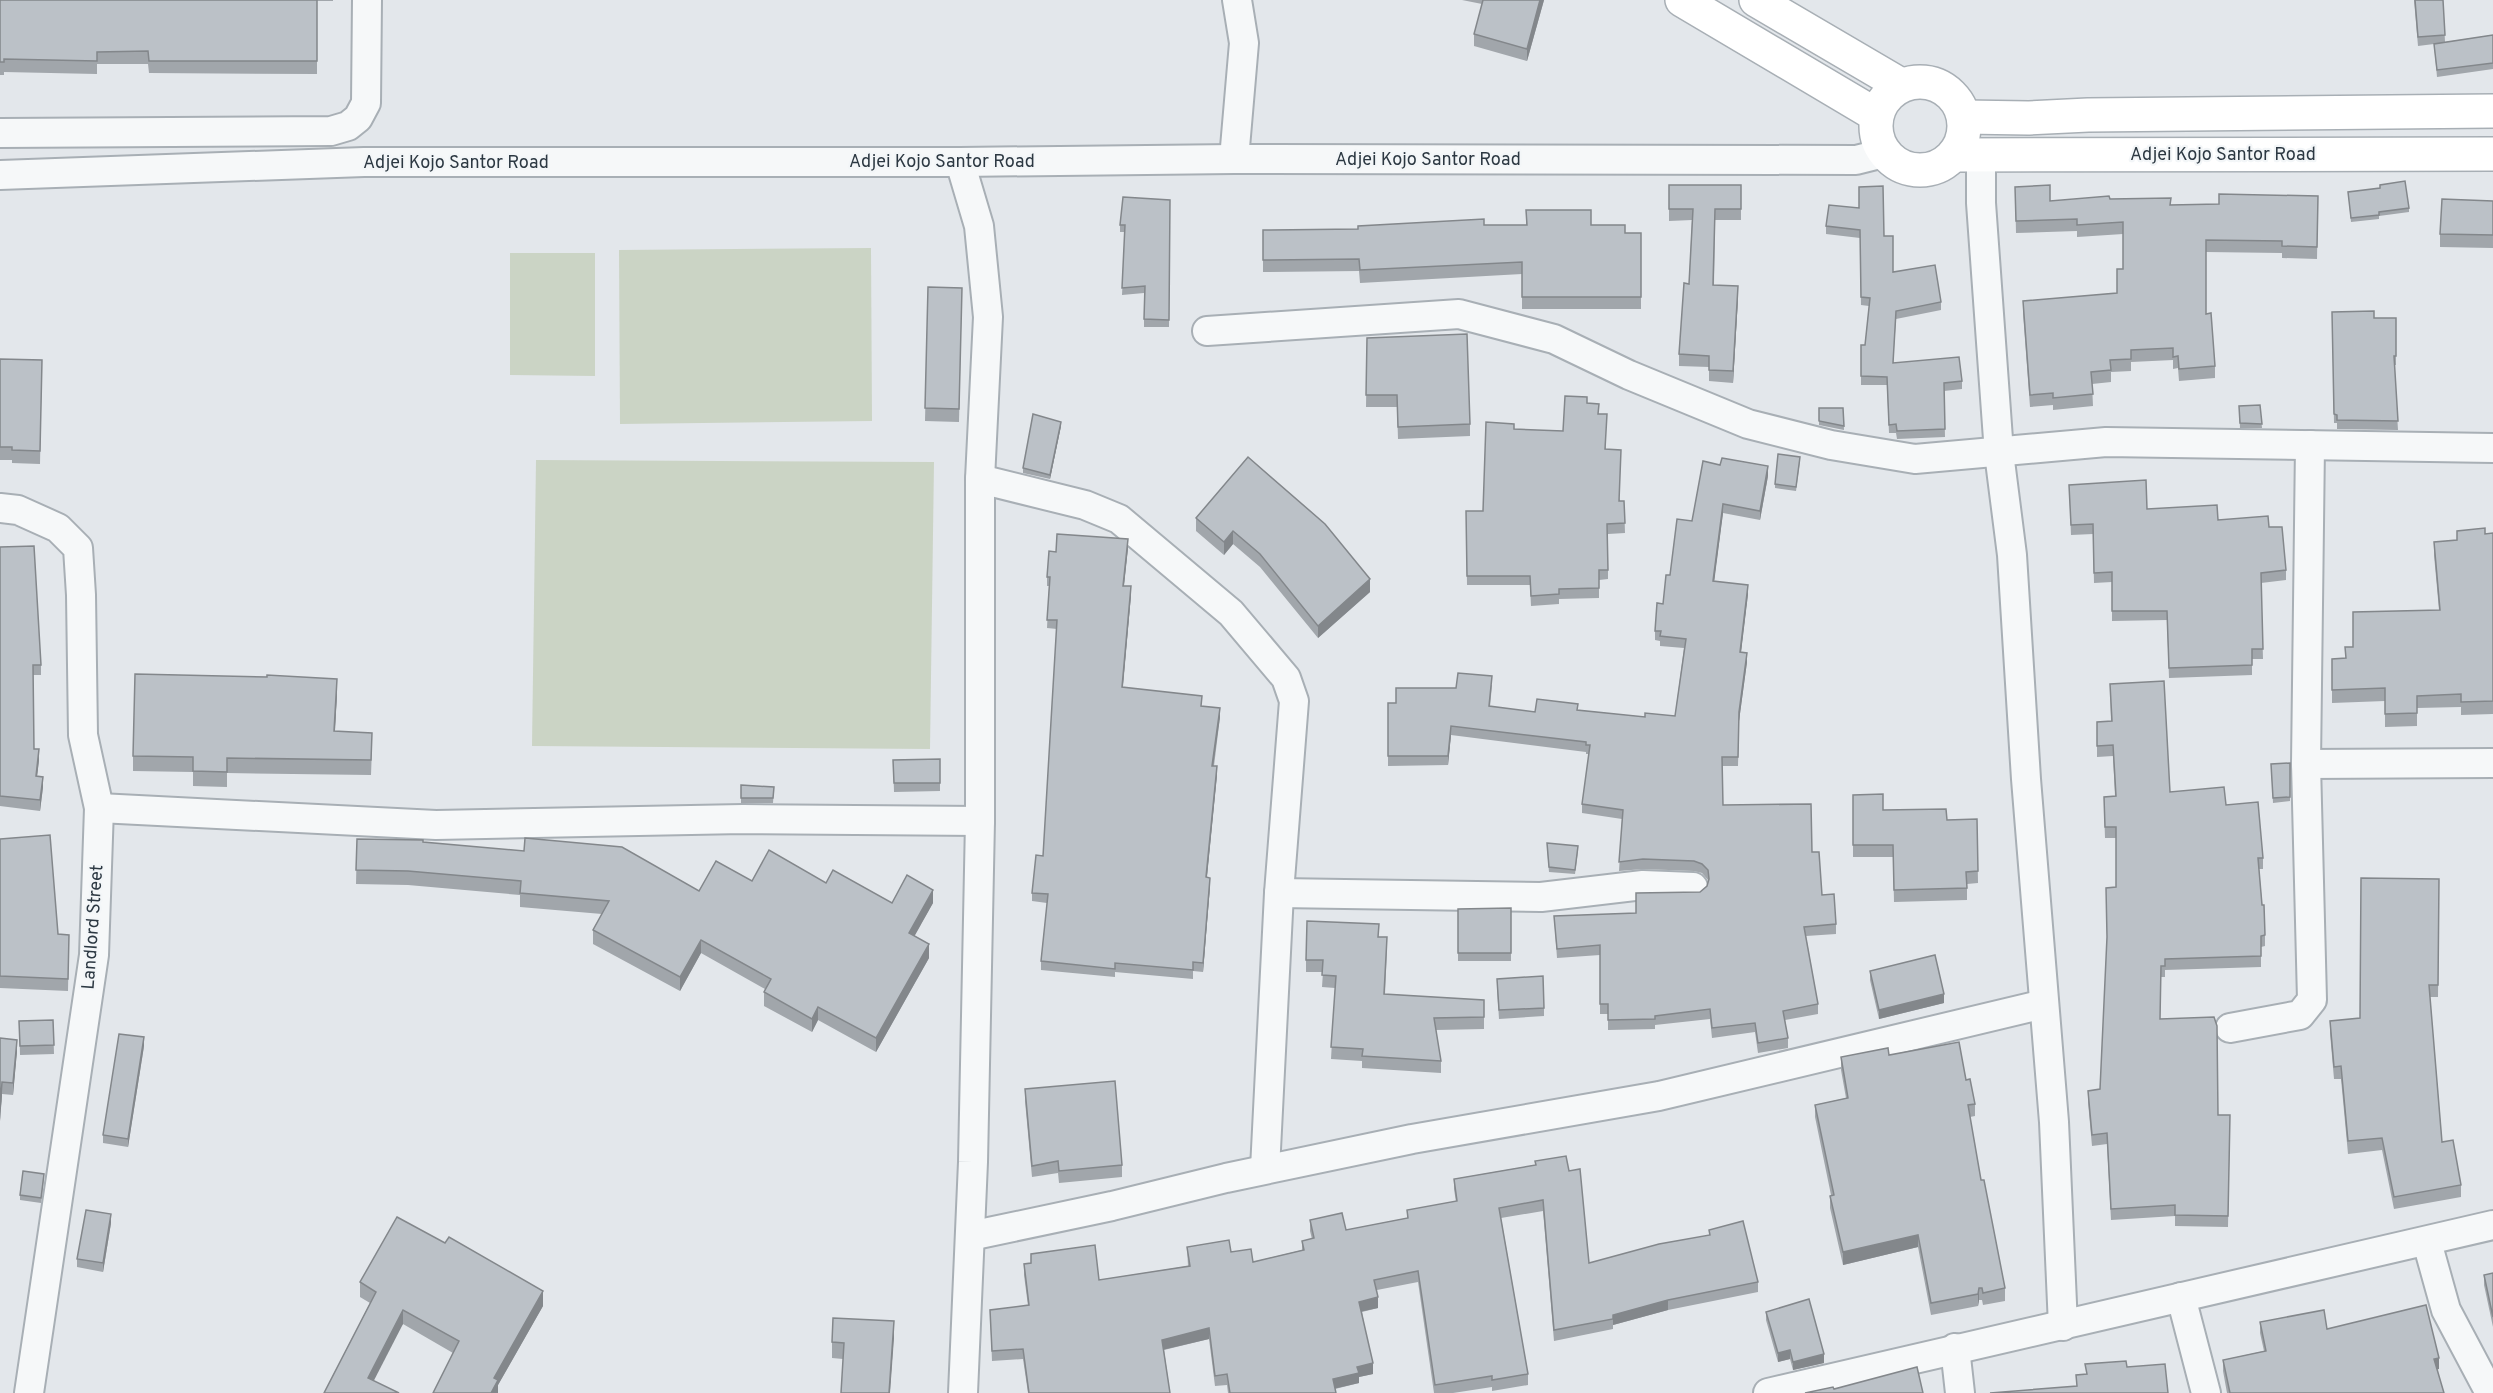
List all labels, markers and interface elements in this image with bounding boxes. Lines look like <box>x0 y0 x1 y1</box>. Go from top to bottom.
street label: Adjei Kojo Santor Road <box>2130 144 2316 167</box>
street label: Adjei Kojo Santor Road <box>1335 149 1521 172</box>
street label: Adjei Kojo Santor Road <box>849 151 1035 174</box>
street label: Adjei Kojo Santor Road <box>363 152 549 175</box>
street label: Landlord Street <box>78 864 109 990</box>

